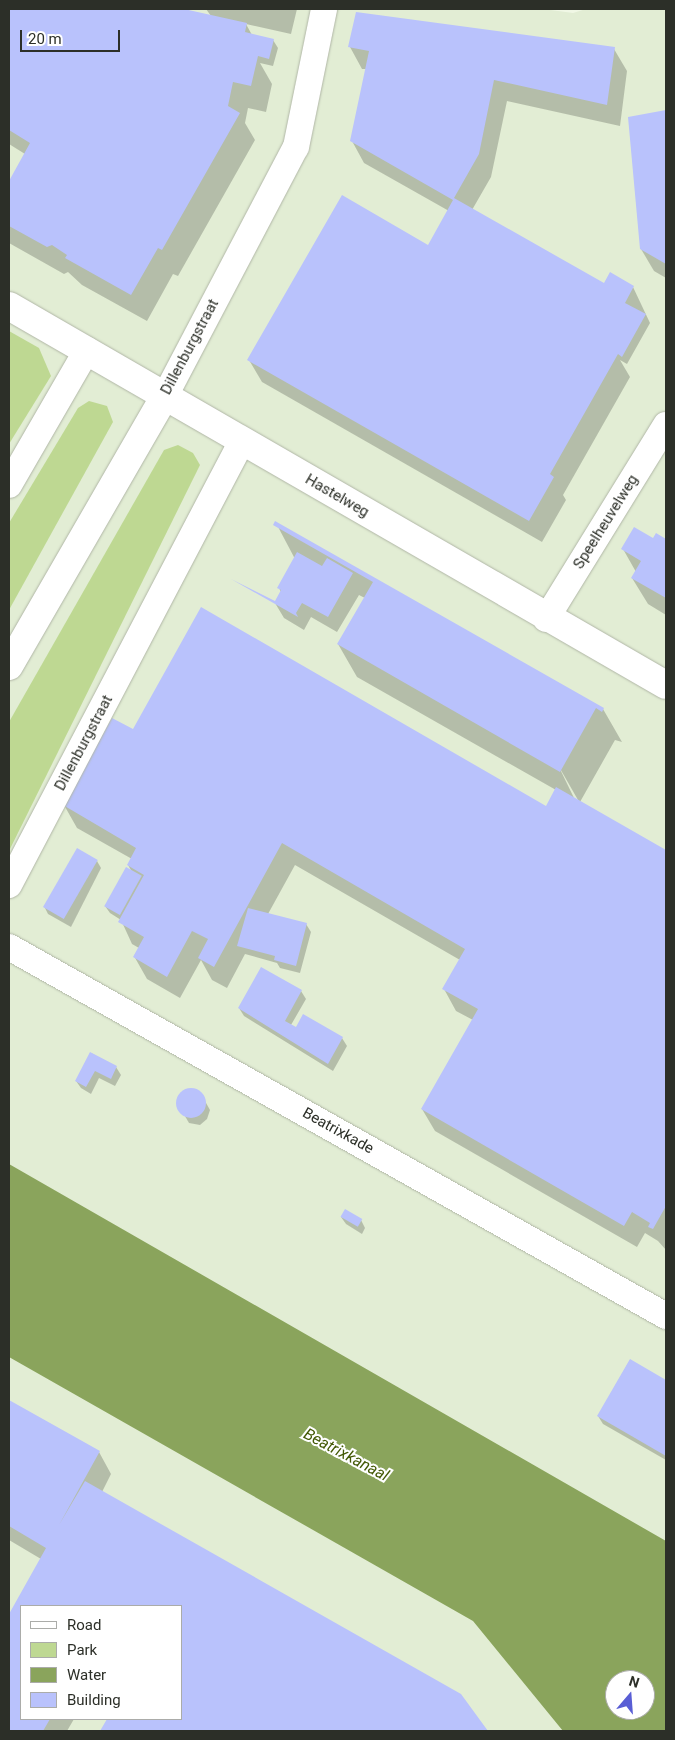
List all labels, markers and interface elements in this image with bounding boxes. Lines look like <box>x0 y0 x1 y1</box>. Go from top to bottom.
scale bar <box>22 20 122 52</box>
text: 20 m <box>28 30 62 48</box>
street label: Dillenburgstraat <box>157 296 223 398</box>
street label: Hastelweg <box>302 471 372 521</box>
street label: Speelheuvelweg <box>570 472 642 572</box>
street label: Dillenburgstraat <box>51 692 117 794</box>
street label: Beatrixkade <box>299 1104 377 1158</box>
water label: Beatrixkanaal <box>300 1425 392 1485</box>
legend <box>20 1605 182 1720</box>
text: Road <box>67 1616 101 1634</box>
text: Park <box>67 1641 97 1659</box>
text: Water <box>67 1666 106 1684</box>
north arrow <box>605 1670 655 1720</box>
text: N <box>627 1673 641 1691</box>
text: Building <box>67 1691 121 1709</box>

